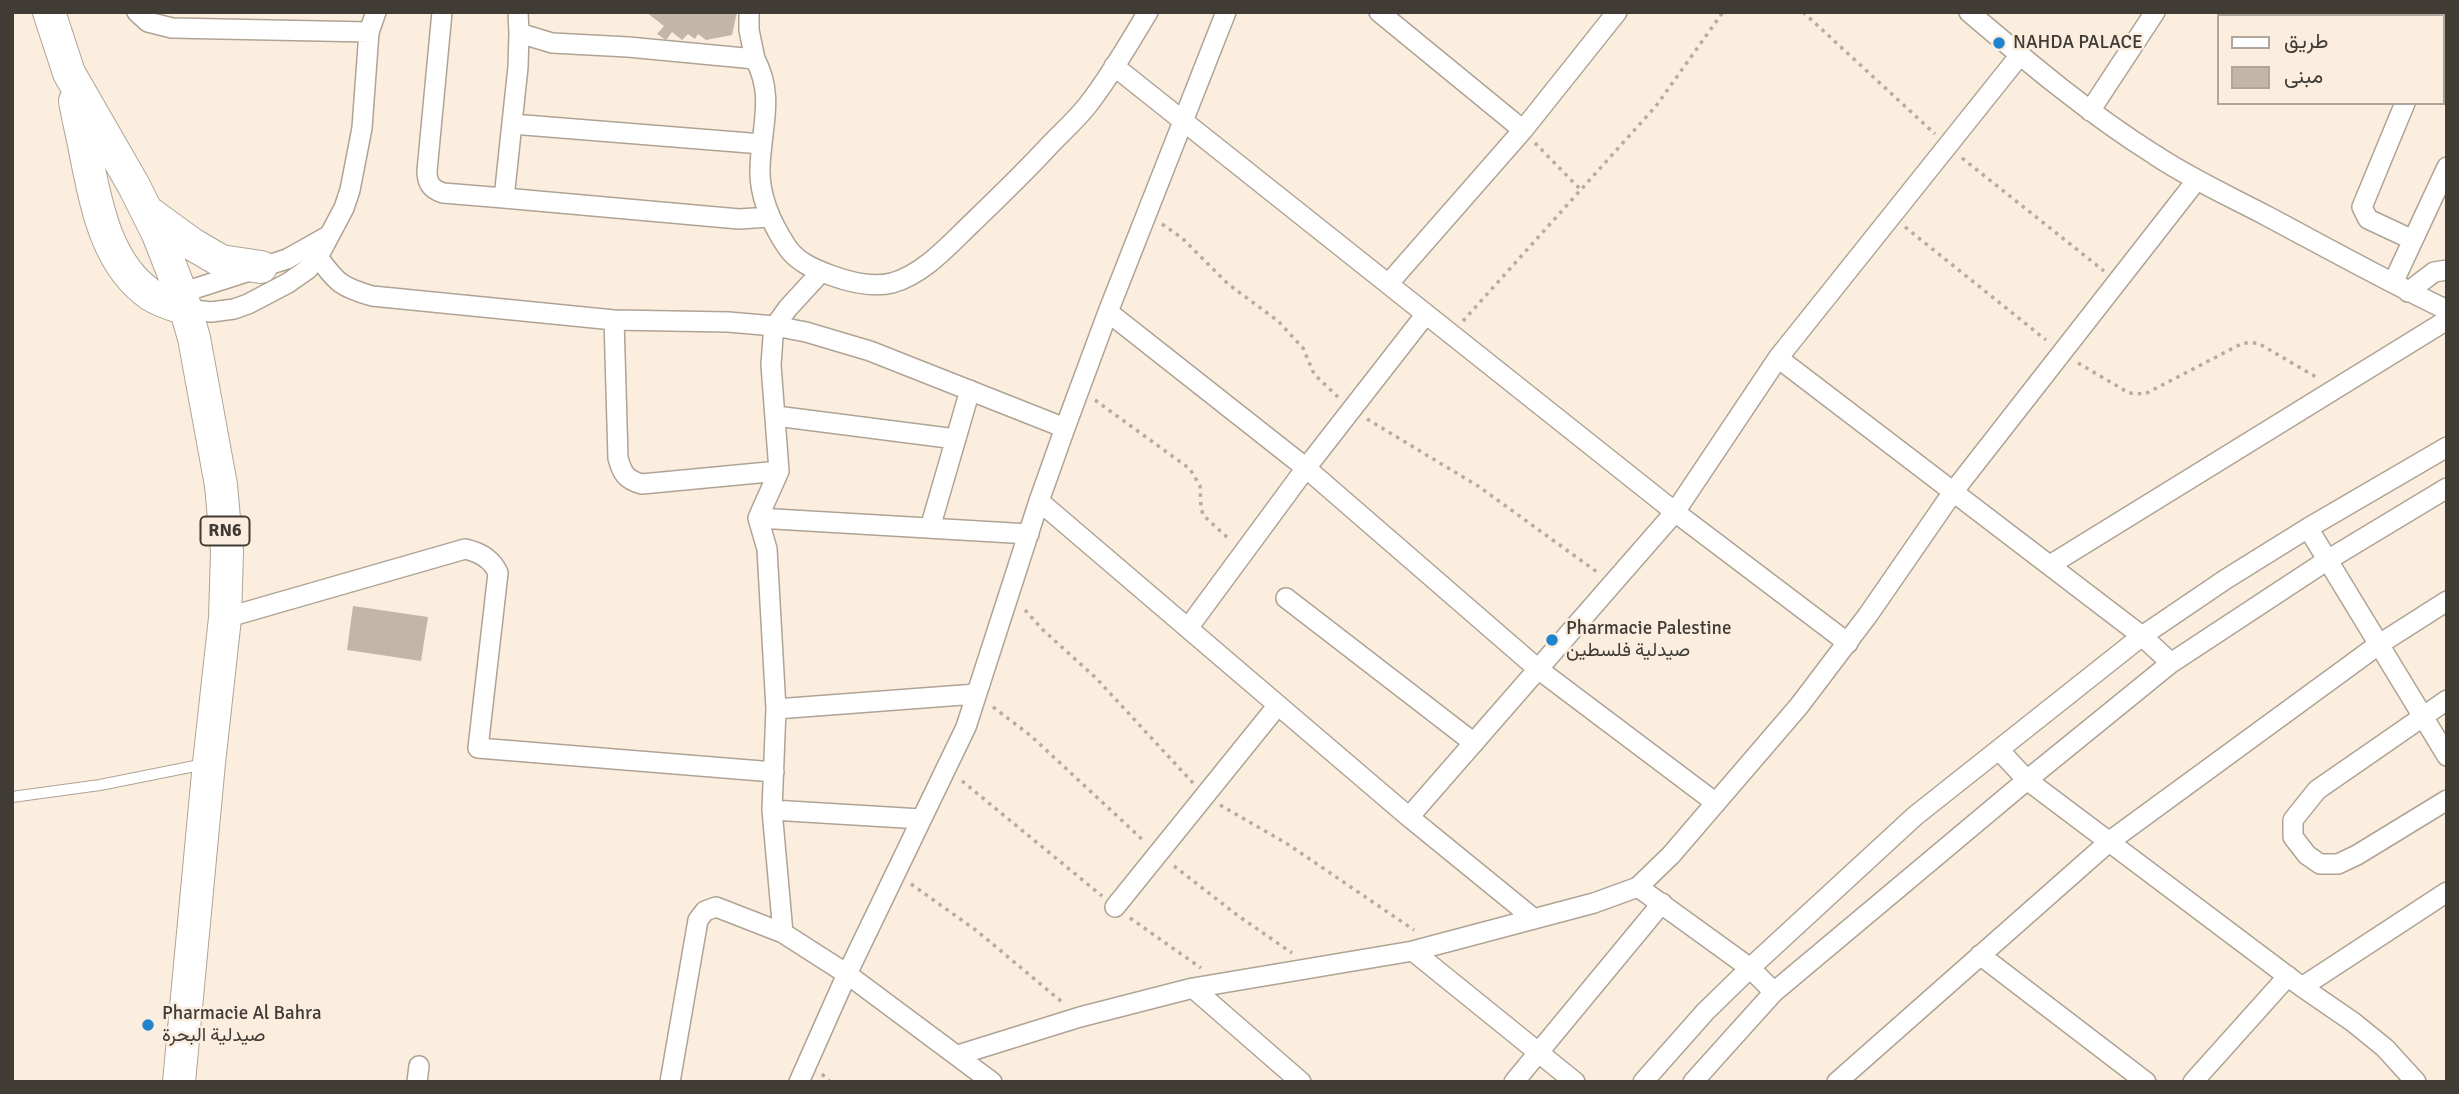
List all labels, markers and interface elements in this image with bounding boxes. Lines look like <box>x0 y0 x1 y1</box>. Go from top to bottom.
legend <box>2218 14 2445 105</box>
text: طريق <box>2284 28 2329 54</box>
place label: NAHDA PALACE <box>2013 32 2143 54</box>
marker: NAHDA PALACE <box>1991 35 2007 51</box>
text: مبنى <box>2284 63 2323 89</box>
road number: RN6 <box>201 516 250 546</box>
place label: Pharmacie Palestine صيدلية فلسطين <box>1566 618 1731 662</box>
marker: Pharmacie Palestine صيدلية فلسطين <box>1544 632 1560 648</box>
place label: Pharmacie Al Bahra صيدلية البحرة <box>162 1003 322 1047</box>
marker: Pharmacie Al Bahra صيدلية البحرة <box>140 1017 156 1033</box>

